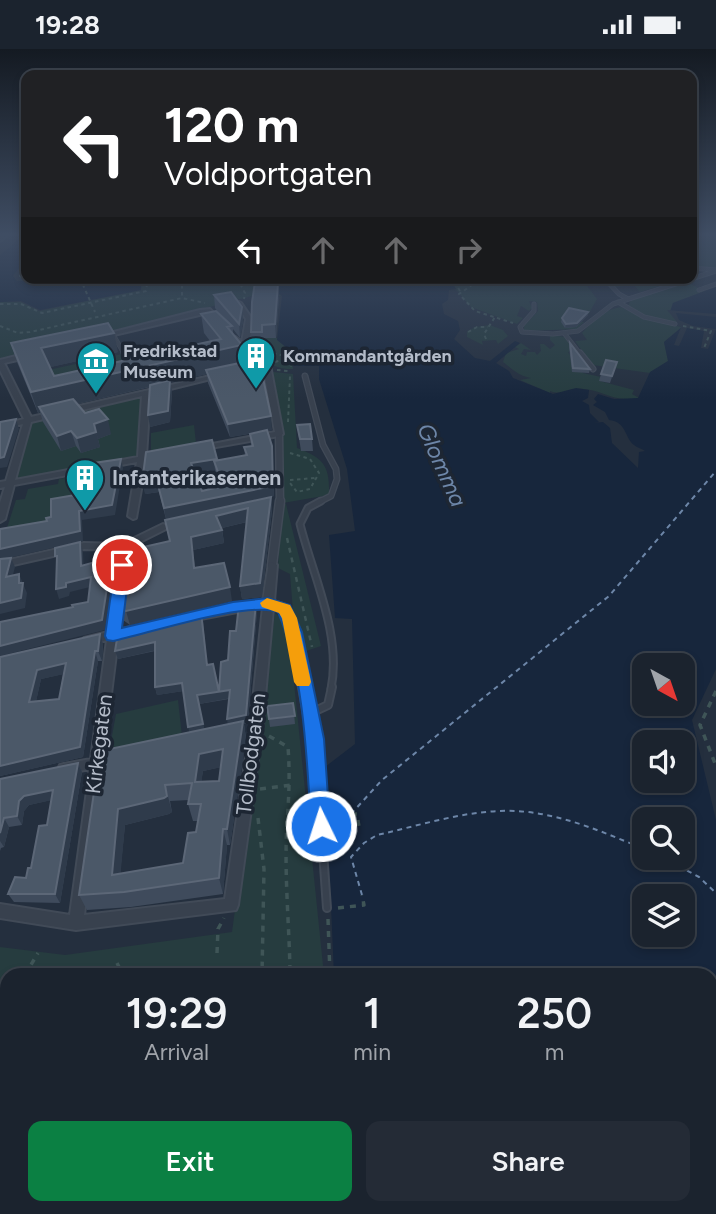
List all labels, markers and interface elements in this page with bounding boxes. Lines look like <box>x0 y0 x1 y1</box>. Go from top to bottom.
text: 19:28 <box>35 9 100 41</box>
text: 120 m <box>164 95 299 154</box>
icon: left <box>49 98 140 189</box>
text: Voldportgaten <box>164 155 372 193</box>
icon: left <box>231 231 269 269</box>
icon: ahead <box>304 231 342 269</box>
icon: ahead <box>377 231 415 269</box>
icon: right <box>450 231 488 269</box>
building icon: Kommandantgården <box>235 335 277 390</box>
museum icon: Fredrikstad Museum <box>75 340 117 395</box>
place label: Fredrikstad Museum <box>123 340 217 383</box>
place label: Kommandantgården <box>283 345 452 367</box>
water label: Glomma <box>411 419 473 511</box>
building icon: Infanterikasernen <box>64 457 106 512</box>
place label: Infanterikasernen <box>112 465 281 490</box>
pin <box>92 535 152 595</box>
icon: arrive <box>103 546 141 584</box>
north arrow <box>632 653 695 716</box>
map controls <box>632 653 695 947</box>
street label: Tollbodgaten <box>231 692 270 816</box>
street label: Kirkegaten <box>80 693 117 795</box>
button: sound <box>632 730 695 793</box>
position arrow <box>284 789 358 863</box>
button: search <box>632 807 695 870</box>
button: layers <box>632 884 695 947</box>
text: 19:29 <box>126 988 227 1039</box>
text: 1 <box>363 988 381 1039</box>
text: 250 <box>517 988 592 1039</box>
text: Arrival <box>144 1038 209 1066</box>
text: min <box>353 1038 391 1066</box>
text: m <box>545 1038 564 1066</box>
button: Exit <box>28 1121 352 1201</box>
button: Share <box>366 1121 690 1201</box>

